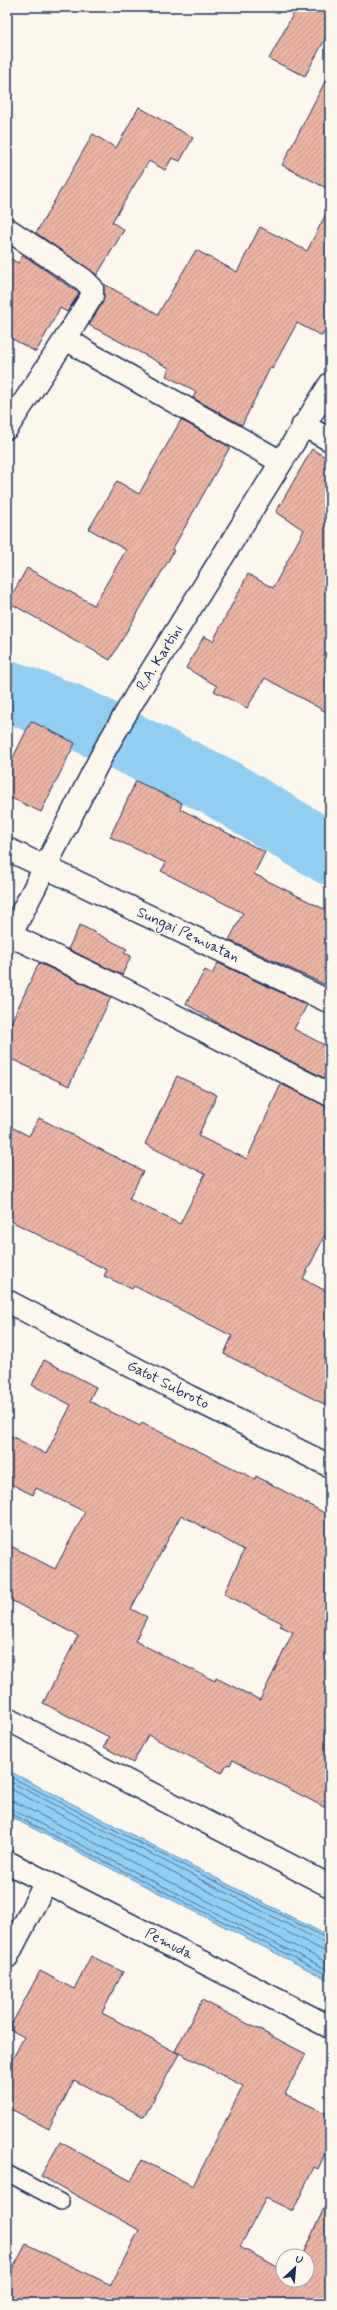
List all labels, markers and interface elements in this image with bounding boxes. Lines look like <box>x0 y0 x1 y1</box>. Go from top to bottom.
street label: R.A. Kartini <box>132 621 188 695</box>
street label: Sungai Pemuatan <box>133 902 243 968</box>
street label: Gatot Subroto <box>123 1356 213 1414</box>
street label: Pemuda <box>142 1923 197 1965</box>
north arrow <box>275 2248 315 2288</box>
text: U <box>293 2252 305 2268</box>

